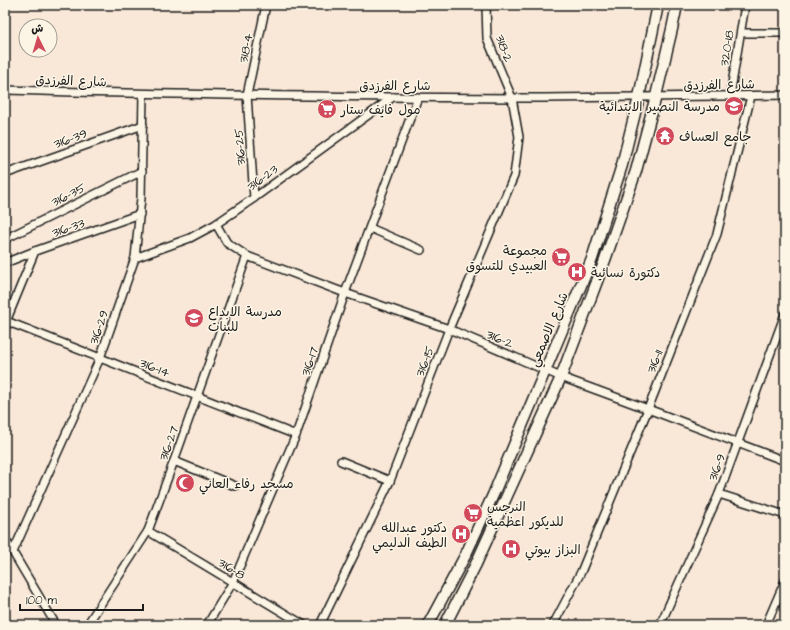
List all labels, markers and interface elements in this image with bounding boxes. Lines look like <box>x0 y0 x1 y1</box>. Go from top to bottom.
north arrow <box>18 18 58 58</box>
text: ش <box>30 21 44 37</box>
street label: 320-18 <box>715 28 739 68</box>
street label: 318-4 <box>234 32 258 64</box>
street label: 318-2 <box>491 32 518 65</box>
street label: شارع الفرزدق <box>35 71 107 91</box>
street label: شارع الفرزدق <box>683 75 755 95</box>
street label: شارع الفرزدق <box>359 77 431 95</box>
school or university icon: مدرسة النصير الابتدائية <box>723 95 745 117</box>
supermarket icon: مول فايف ستار <box>316 98 338 120</box>
place label: مدرسة النصير الابتدائية <box>599 98 720 116</box>
place label: مول فايف ستار <box>340 101 421 119</box>
street label: 316-39 <box>51 125 90 153</box>
temple icon: جامع العساف <box>654 125 676 147</box>
street label: 316-25 <box>230 128 250 166</box>
place label: جامع العساف <box>679 128 752 147</box>
street label: 316-23 <box>243 160 282 195</box>
street label: 316-35 <box>48 179 89 211</box>
street label: 316-33 <box>49 214 88 242</box>
place label: مجموعة العبيدي للتسوق <box>466 242 547 275</box>
supermarket icon: مجموعة العبيدي للتسوق <box>550 246 572 268</box>
hospital icon: دكتورة نسائية <box>566 261 588 283</box>
place label: دكتورة نسائية <box>591 264 660 282</box>
street label: شارع الاصمعي <box>525 289 575 370</box>
place label: مدرسة الابداع للبنات <box>208 303 282 336</box>
school or university icon: مدرسة الابداع للبنات <box>183 307 205 329</box>
street label: 316-29 <box>85 308 113 347</box>
street label: 316-2 <box>483 325 516 353</box>
street label: 316-17 <box>297 344 323 379</box>
street label: 316-15 <box>411 344 439 379</box>
street label: 316-11 <box>642 347 668 376</box>
street label: 316-14 <box>137 354 172 382</box>
street label: 316-27 <box>154 423 184 463</box>
street label: 316-9 <box>704 451 730 484</box>
mosque icon: مسجد رفاء العاني <box>174 472 196 494</box>
place label: مسجد رفاء العاني <box>199 475 294 495</box>
place label: النرجس للديكور اعظمية <box>487 498 564 531</box>
supermarket icon: النرجس للديكور اعظمية <box>462 502 484 524</box>
place label: دكتور عبدالله الطيف الدليمي <box>372 519 447 554</box>
hospital icon: دكتور عبدالله الطيف الدليمي <box>450 523 472 545</box>
hospital icon: البزاز بيوتي <box>500 538 522 560</box>
place label: البزاز بيوتي <box>525 541 581 561</box>
street label: 316-8 <box>214 554 249 584</box>
scale bar <box>20 586 143 612</box>
text: 100 m <box>26 592 57 609</box>

